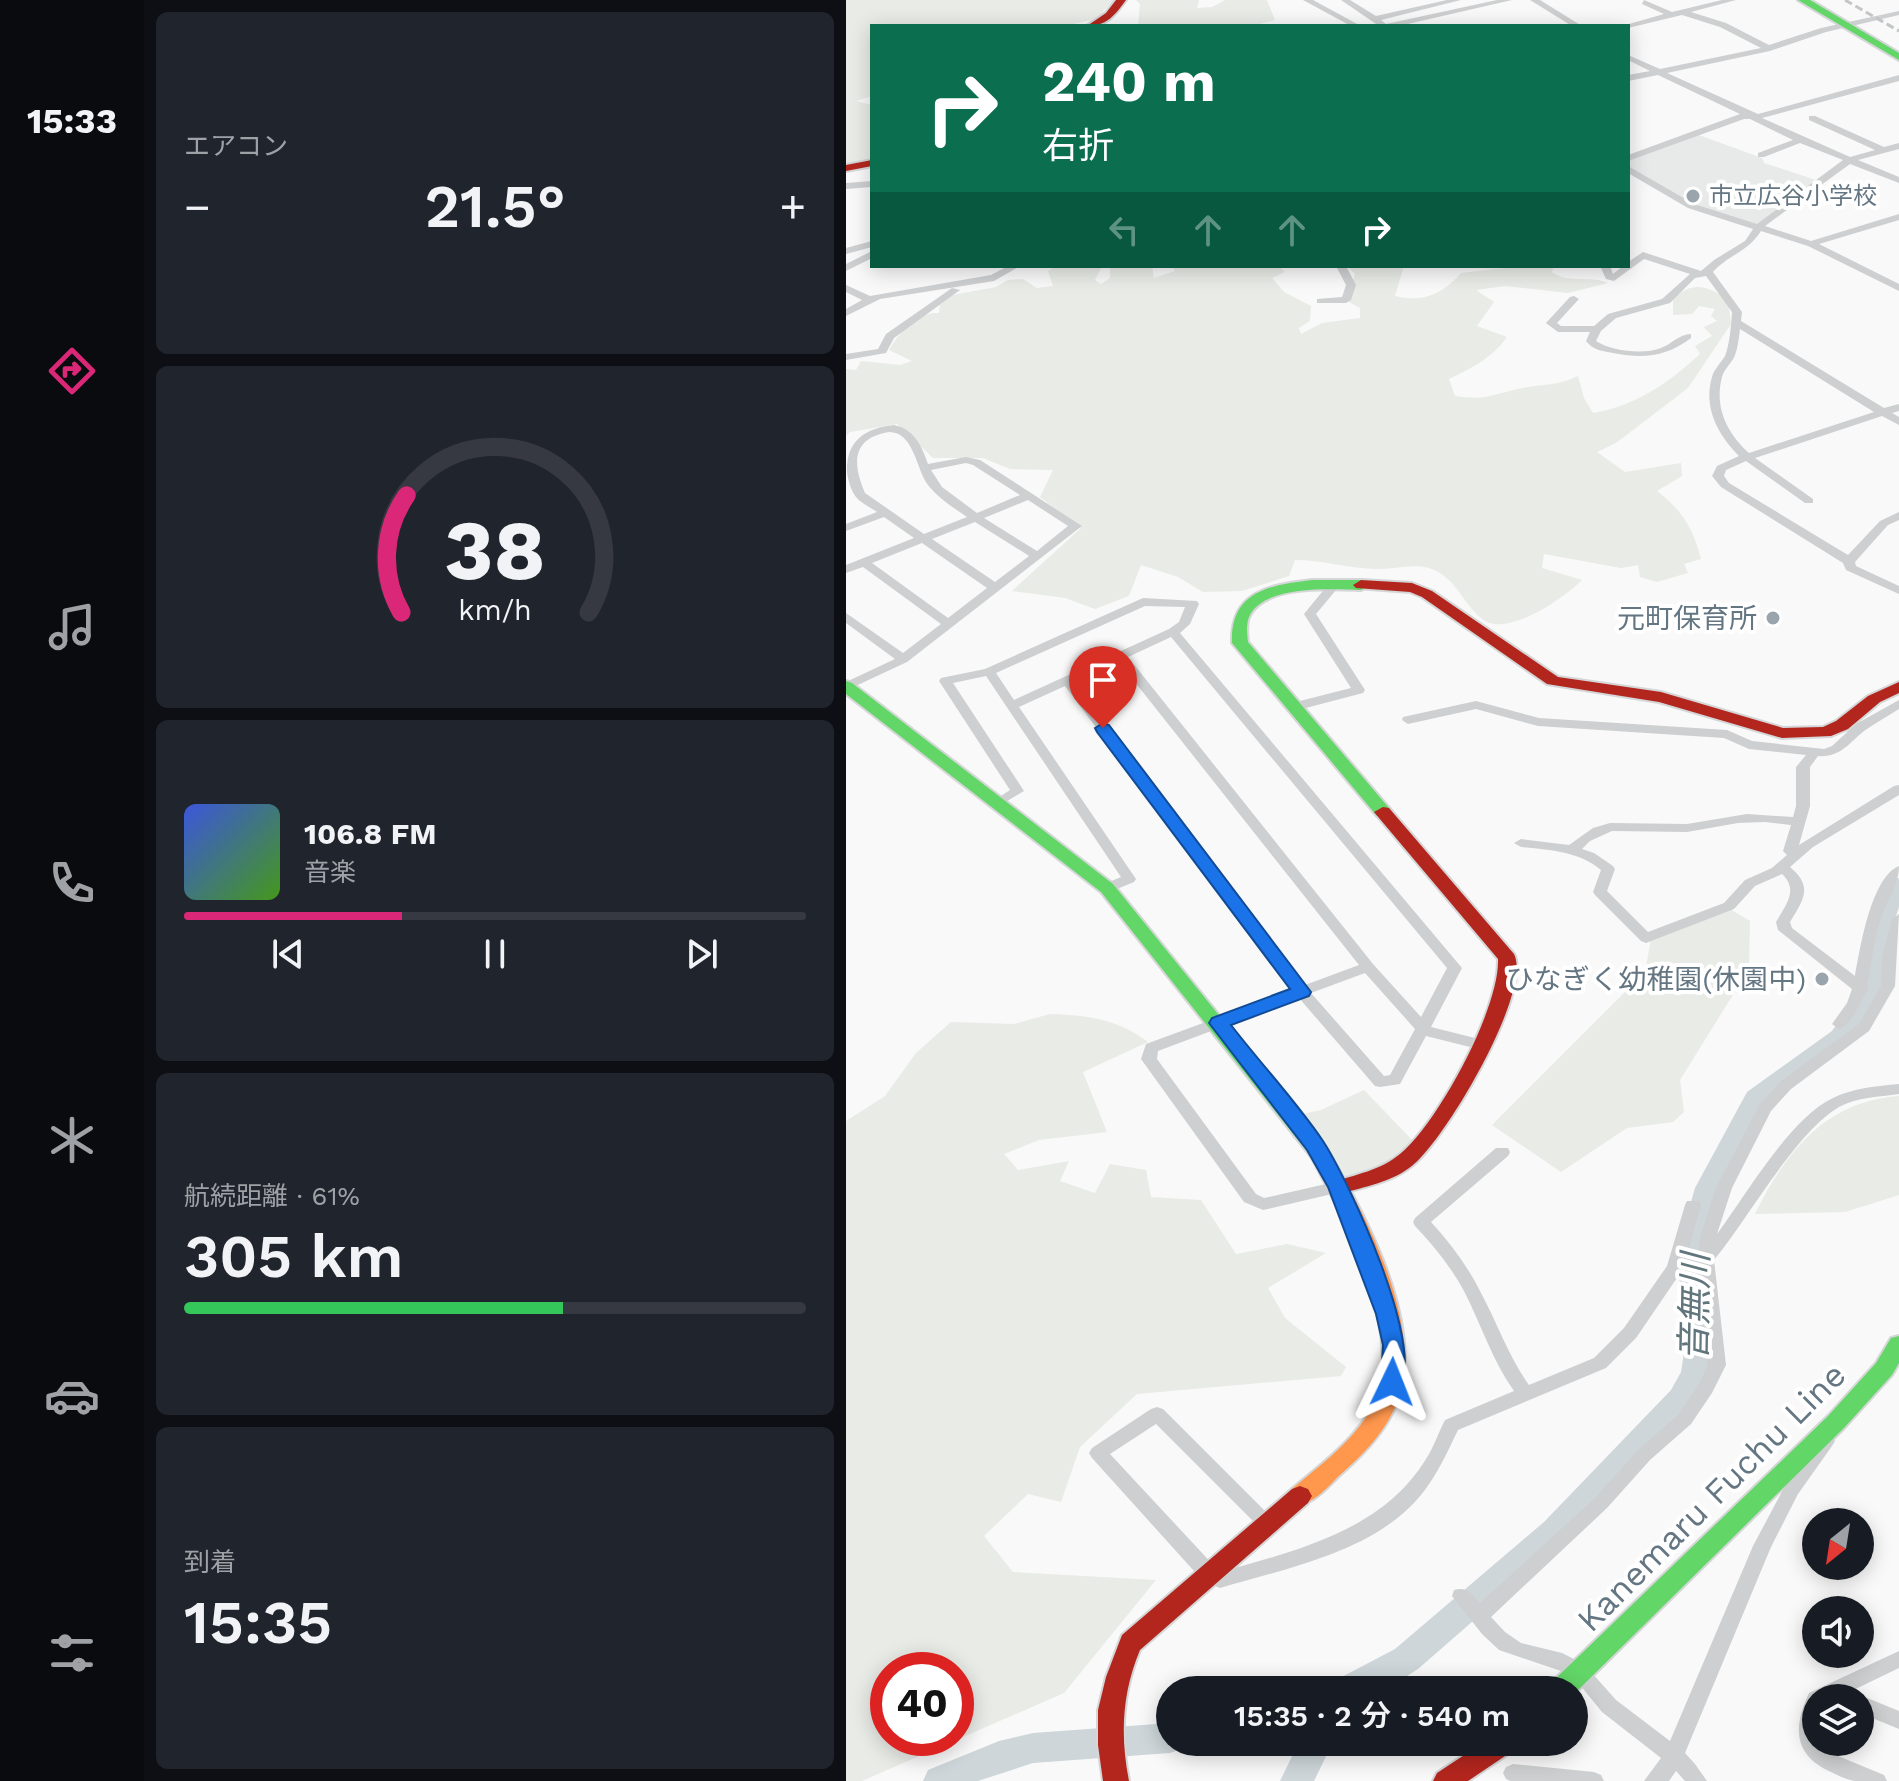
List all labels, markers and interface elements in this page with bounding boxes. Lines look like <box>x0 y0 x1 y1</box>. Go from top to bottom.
text: 240 m <box>1042 49 1216 115</box>
icon: right <box>910 56 1014 160</box>
text: 15:33 <box>27 100 117 142</box>
text: 右折 <box>1042 125 1114 167</box>
text: エアコン <box>184 131 288 161</box>
text: 21.5° <box>424 171 566 242</box>
text: − <box>184 181 211 233</box>
text: + <box>779 181 806 233</box>
place label: 市立広谷小学校 <box>1709 182 1877 210</box>
marker: 市立広谷小学校 <box>1684 187 1702 205</box>
icon: left <box>1102 208 1146 252</box>
icon: ahead <box>1186 208 1230 252</box>
icon: ahead <box>1270 208 1314 252</box>
icon: right <box>1354 208 1398 252</box>
icon: directions <box>44 343 100 399</box>
text: 38 <box>444 501 546 598</box>
text: km/h <box>458 593 532 627</box>
icon: music <box>44 599 100 655</box>
place label: 元町保育所 <box>1617 602 1757 635</box>
marker: 元町保育所 <box>1764 609 1782 627</box>
pin <box>1069 646 1137 728</box>
icon: arrive <box>1081 658 1125 702</box>
text: 106.8 FM <box>304 816 436 851</box>
icon: phone <box>44 855 100 911</box>
text: 音楽 <box>304 857 356 887</box>
icon: previous <box>266 932 310 976</box>
icon: pause <box>473 932 517 976</box>
icon: next <box>680 932 724 976</box>
place label: ひなぎく幼稚園(休園中) <box>1506 963 1806 996</box>
marker: ひなぎく幼稚園(休園中) <box>1813 970 1831 988</box>
icon: climate <box>44 1112 100 1168</box>
text: 航続距離 · 61% <box>184 1181 360 1211</box>
text: 305 km <box>184 1221 403 1292</box>
water label: 音無川 <box>1673 1249 1717 1361</box>
position arrow <box>1350 1340 1434 1424</box>
street label: Kanemaru Fuchu Line <box>1569 1355 1853 1639</box>
icon: car <box>44 1368 100 1424</box>
north arrow <box>1802 1508 1874 1580</box>
map controls <box>1802 1508 1874 1756</box>
text: 到着 <box>184 1547 236 1577</box>
text: 15:35 <box>184 1587 332 1658</box>
button: sound <box>1802 1596 1874 1668</box>
icon: filters <box>44 1625 100 1681</box>
speed limit sign: 40 <box>870 1652 974 1756</box>
button: layers <box>1802 1684 1874 1756</box>
text: 15:35 · 2 分 · 540 m <box>1234 1698 1510 1733</box>

